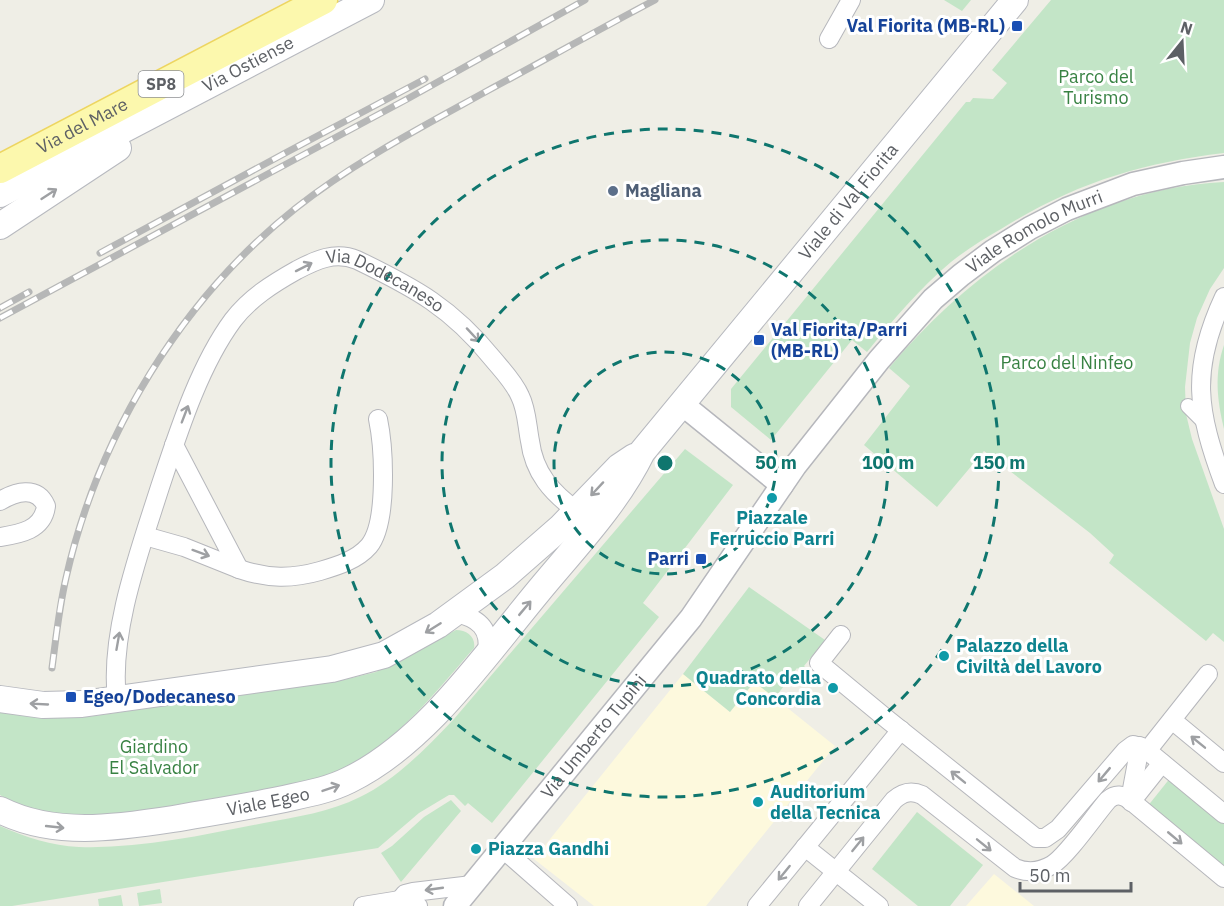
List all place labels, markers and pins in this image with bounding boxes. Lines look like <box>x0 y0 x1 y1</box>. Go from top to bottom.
place label: Val Fiorita (MB-RL) <box>847 14 1005 37</box>
marker: Val Fiorita (MB-RL) <box>1010 19 1024 33</box>
place label: Magliana <box>625 179 702 202</box>
marker: Magliana <box>606 184 620 198</box>
place label: Val Fiorita/Parri (MB-RL) <box>771 318 907 362</box>
marker: Val Fiorita/Parri (MB-RL) <box>752 333 766 347</box>
centre of rings <box>655 453 675 473</box>
marker: Piazzale Ferruccio Parri <box>765 491 779 505</box>
place label: Piazzale Ferruccio Parri <box>710 506 834 550</box>
place label: Parri <box>648 547 689 570</box>
marker: Parri <box>694 552 708 566</box>
place label: Palazzo della Civiltà del Lavoro <box>956 634 1102 678</box>
marker: Palazzo della Civiltà del Lavoro <box>937 649 951 663</box>
place label: Quadrato della Concordia <box>696 666 821 710</box>
marker: Quadrato della Concordia <box>826 681 840 695</box>
place label: Egeo/Dodecaneso <box>83 685 236 708</box>
marker: Egeo/Dodecaneso <box>64 690 78 704</box>
place label: Auditorium della Tecnica <box>770 780 881 824</box>
marker: Auditorium della Tecnica <box>751 795 765 809</box>
place label: Piazza Gandhi <box>488 837 609 860</box>
marker: Piazza Gandhi <box>469 842 483 856</box>

